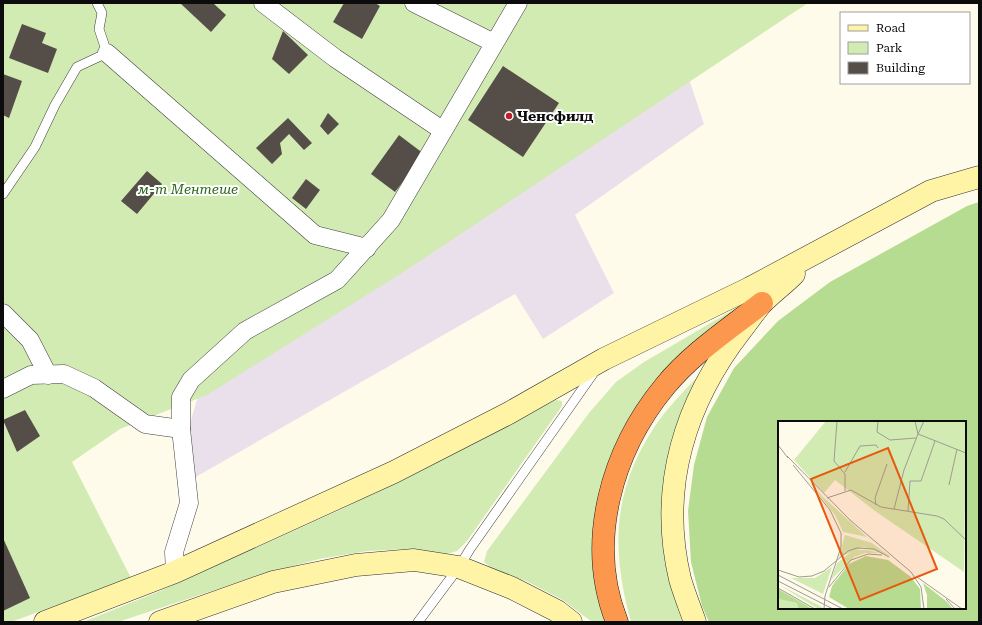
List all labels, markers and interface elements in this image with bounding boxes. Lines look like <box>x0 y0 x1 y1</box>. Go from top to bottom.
legend <box>840 12 970 84</box>
text: Road <box>876 21 906 35</box>
text: Park <box>876 41 903 55</box>
text: Building <box>876 61 925 75</box>
place label: Ченсфилд <box>517 108 593 124</box>
marker: Ченсфилд <box>504 111 514 121</box>
park label: м-т Ментeше <box>137 181 238 197</box>
inset map <box>778 421 966 609</box>

